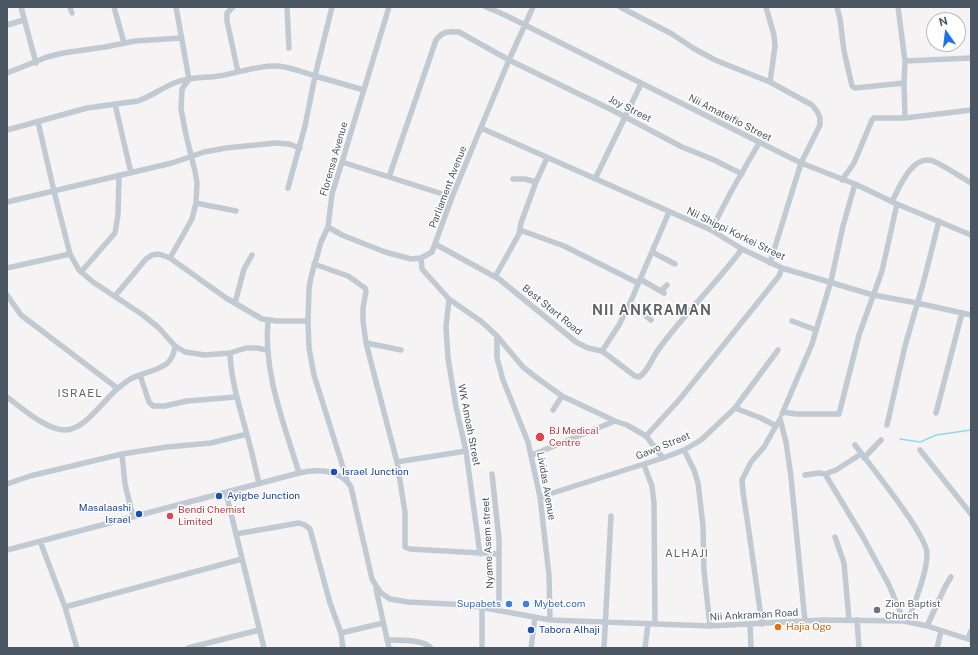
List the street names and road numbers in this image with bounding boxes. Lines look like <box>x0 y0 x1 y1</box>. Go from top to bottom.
street label: Nii Amateifio Street <box>686 92 774 144</box>
street label: Joy Street <box>607 93 653 125</box>
street label: Florensa Avenue <box>318 120 350 198</box>
street label: Parliament Avenue <box>427 144 469 230</box>
street label: Nii Shippi Korkei Street <box>685 205 787 263</box>
street label: Best Start Road <box>520 282 584 338</box>
street label: WK Amoah Street <box>455 383 483 467</box>
street label: Gawo Street <box>634 430 692 462</box>
street label: Lividas Avenue <box>534 451 558 521</box>
street label: Nyame Asem street <box>480 497 496 589</box>
street label: Nii Ankraman Road <box>709 607 799 623</box>

